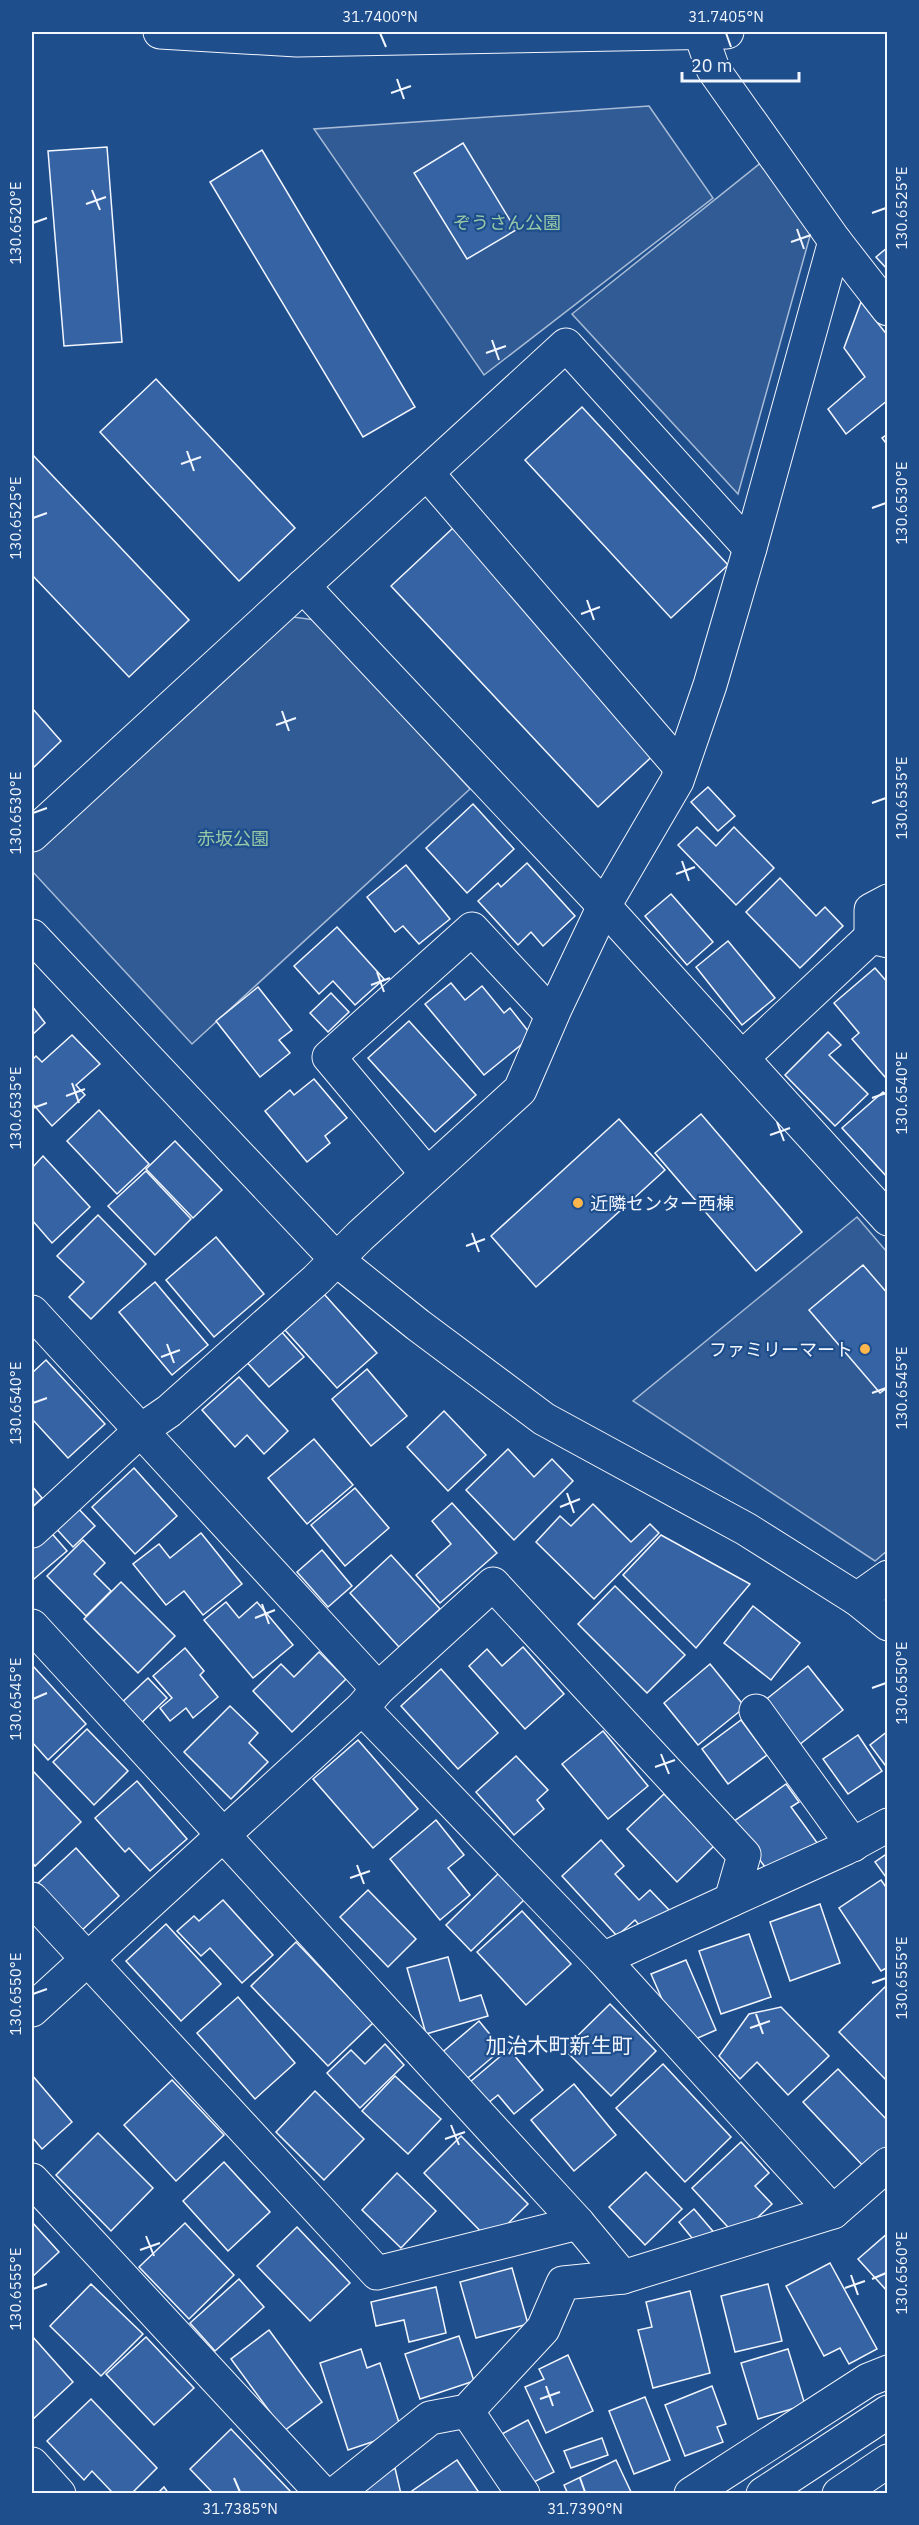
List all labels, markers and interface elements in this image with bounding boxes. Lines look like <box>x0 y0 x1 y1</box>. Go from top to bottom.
text: 31.7400°N <box>342 7 418 26</box>
text: 31.7405°N <box>688 7 764 26</box>
scale bar <box>682 45 799 83</box>
text: 20 m <box>691 54 733 77</box>
text: 130.6525°E <box>892 167 911 249</box>
text: 130.6520°E <box>6 182 25 264</box>
park label: ぞうさん公園 <box>453 211 561 234</box>
text: 130.6530°E <box>892 462 911 544</box>
text: 130.6525°E <box>6 477 25 559</box>
text: 130.6535°E <box>892 757 911 839</box>
text: 130.6530°E <box>6 772 25 854</box>
park label: 赤坂公園 <box>197 827 269 850</box>
text: 130.6540°E <box>892 1052 911 1134</box>
text: 130.6535°E <box>6 1067 25 1149</box>
place label: 近隣センター西棟 <box>590 1192 734 1215</box>
marker: 近隣センター西棟 <box>571 1196 585 1210</box>
place label: ファミリーマート <box>709 1338 853 1361</box>
marker: ファミリーマート <box>858 1342 872 1356</box>
text: 130.6545°E <box>892 1347 911 1429</box>
text: 130.6540°E <box>6 1362 25 1444</box>
text: 130.6550°E <box>892 1642 911 1724</box>
text: 130.6545°E <box>6 1658 25 1740</box>
text: 130.6555°E <box>892 1937 911 2019</box>
text: 130.6550°E <box>6 1953 25 2035</box>
district label: 加治木町新生町 <box>486 2031 633 2059</box>
text: 130.6560°E <box>892 2232 911 2314</box>
text: 130.6555°E <box>6 2248 25 2330</box>
text: 31.7385°N <box>202 2499 278 2518</box>
text: 31.7390°N <box>547 2499 623 2518</box>

